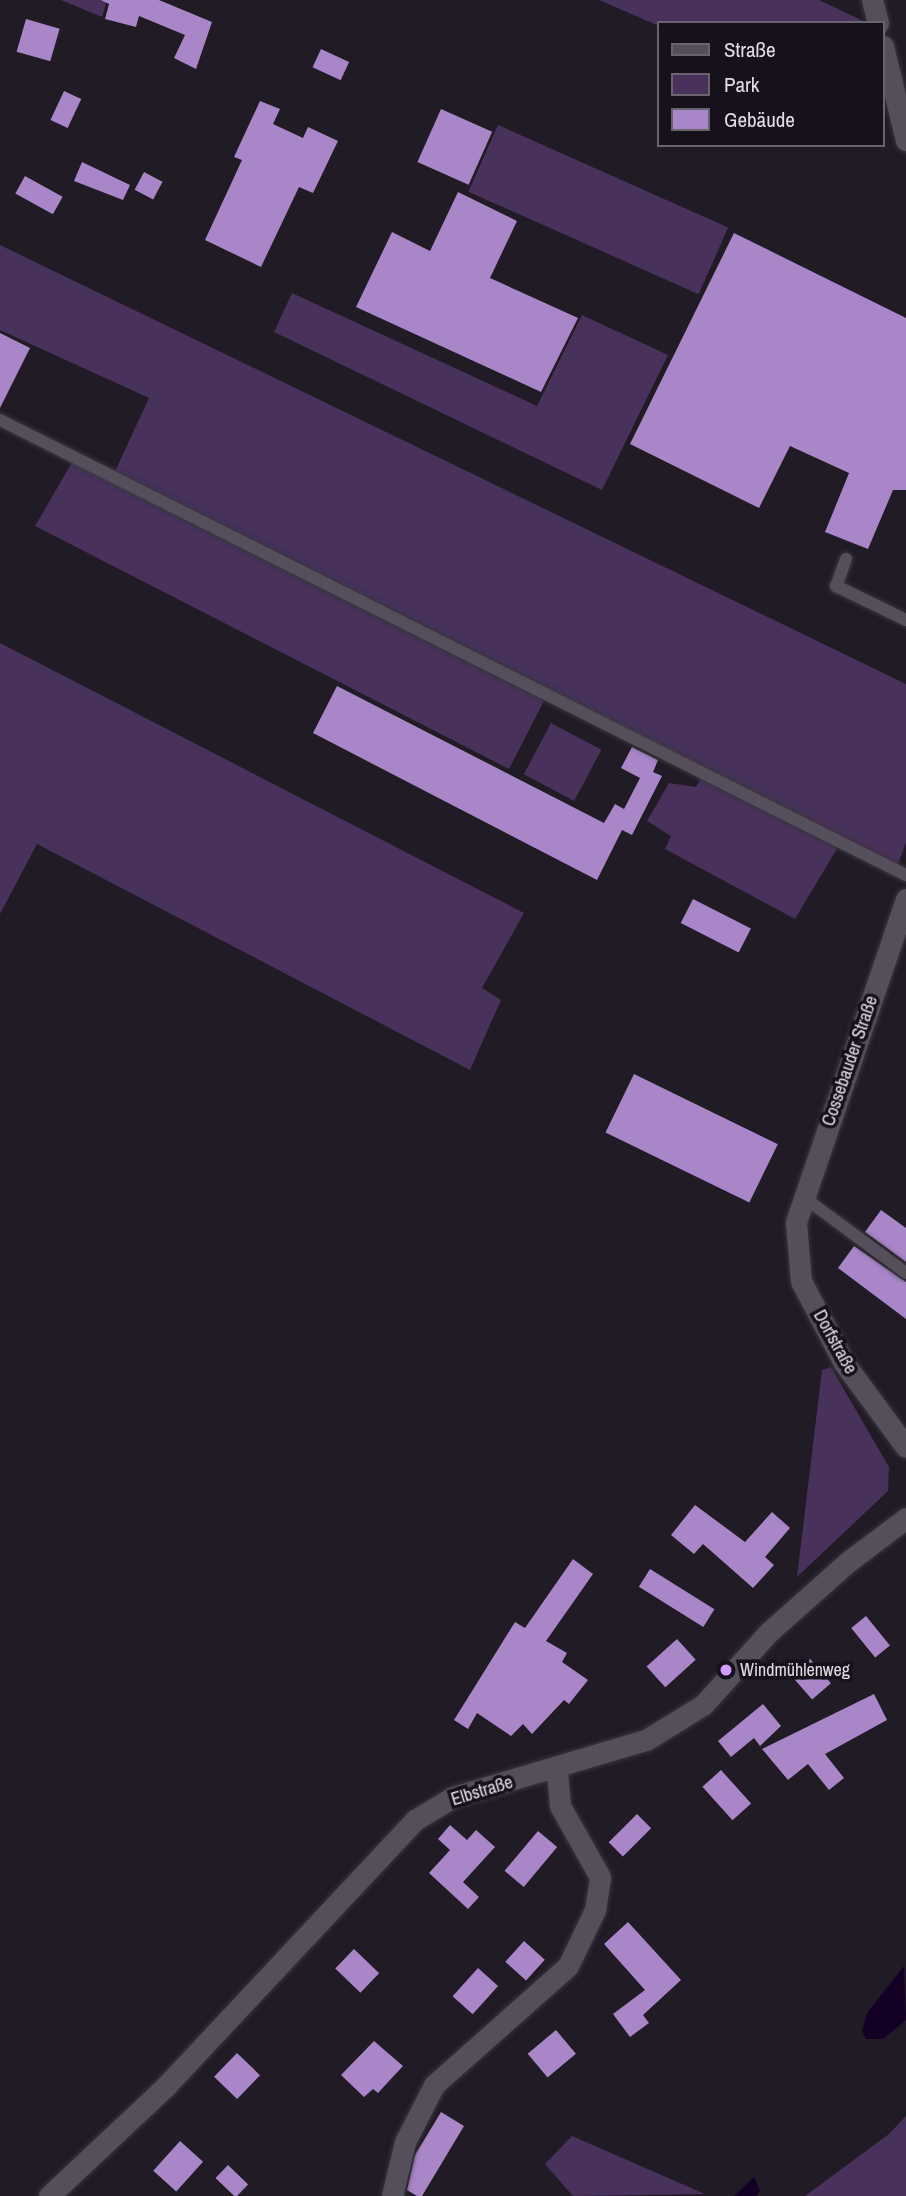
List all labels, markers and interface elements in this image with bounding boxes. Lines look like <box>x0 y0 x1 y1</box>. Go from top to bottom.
legend <box>657 21 885 147</box>
text: Straße <box>724 35 776 64</box>
text: Park <box>724 70 759 99</box>
text: Gebäude <box>724 105 795 134</box>
street label: Cossebauder Straße <box>818 993 882 1129</box>
street label: Dorfstraße <box>809 1306 861 1378</box>
place label: Windmühlenweg <box>740 1659 850 1681</box>
marker: Windmühlenweg <box>718 1662 734 1678</box>
street label: Elbstraße <box>449 1771 515 1811</box>

